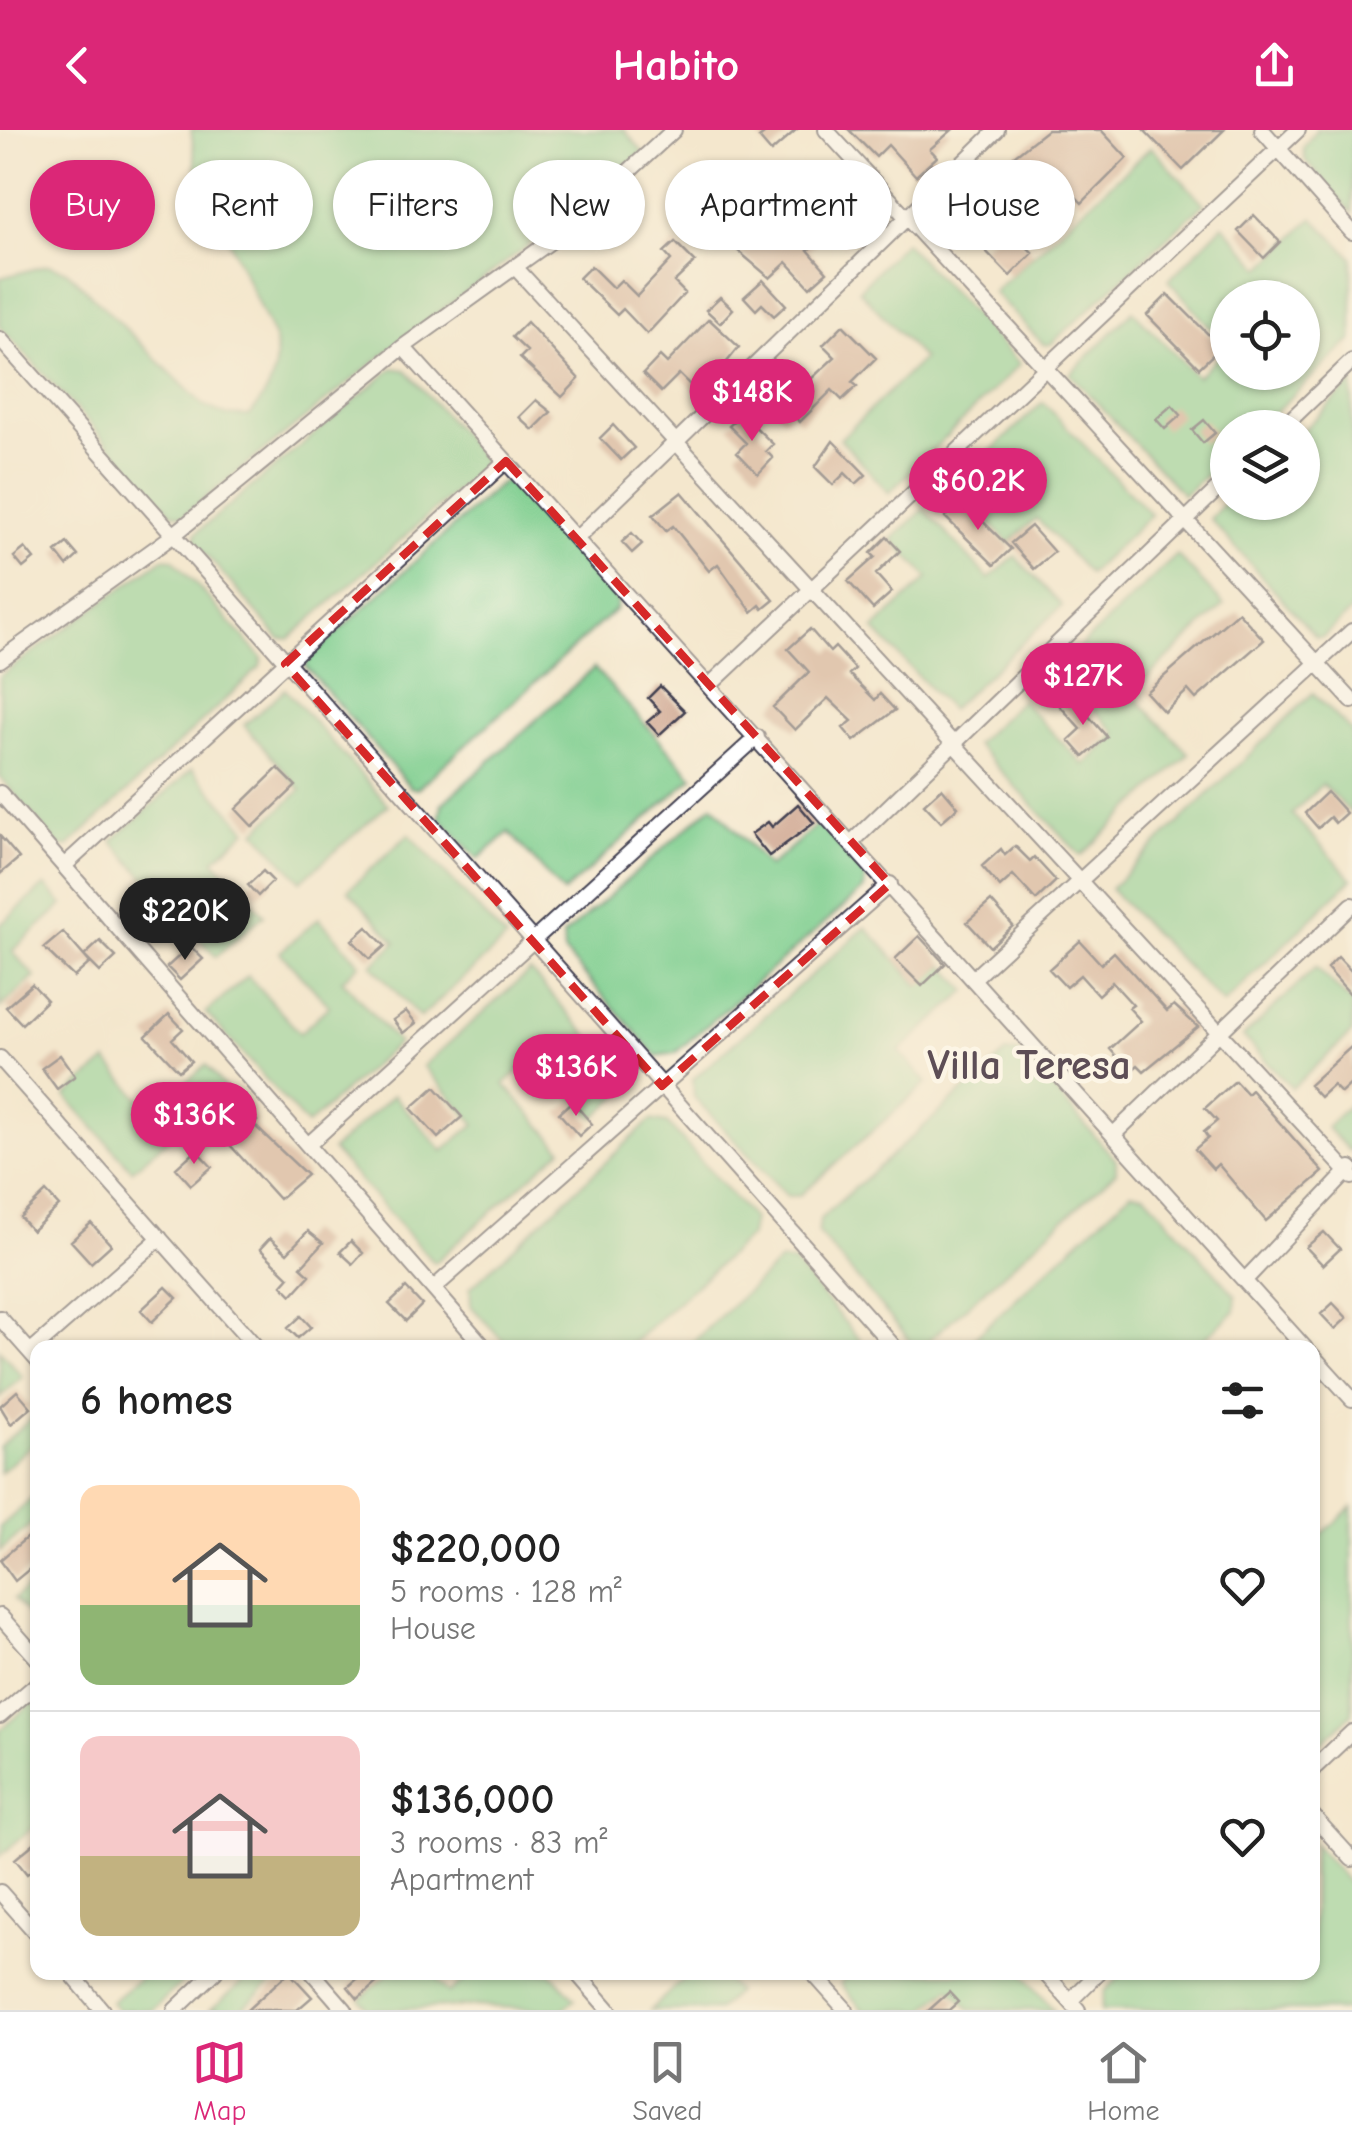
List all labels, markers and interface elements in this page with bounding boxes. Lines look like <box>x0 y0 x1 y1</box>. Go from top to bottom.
icon: back <box>50 38 105 93</box>
icon: share <box>1247 38 1302 93</box>
text: Habito <box>613 39 739 91</box>
chip: Buy <box>30 160 155 250</box>
chip: Rent <box>175 160 313 250</box>
chip: Filters <box>333 160 493 250</box>
chip: New <box>513 160 645 250</box>
chip: Apartment <box>665 160 892 250</box>
chip: House <box>912 160 1075 250</box>
map controls <box>1210 280 1320 520</box>
button: locate <box>1210 280 1320 390</box>
pin: $148K <box>682 359 822 444</box>
text: $148K <box>712 373 792 410</box>
button: layers <box>1210 410 1320 520</box>
pin: $60.2K <box>897 448 1059 533</box>
text: $60.2K <box>931 462 1025 499</box>
pin: $127K <box>1013 643 1153 728</box>
text: $127K <box>1043 657 1123 694</box>
pin: $220K <box>115 878 255 963</box>
text: $220K <box>141 892 229 929</box>
pin: $136K <box>506 1034 646 1119</box>
district label: Villa Teresa <box>927 1041 1131 1090</box>
text: $136K <box>535 1048 617 1085</box>
pin: $136K <box>124 1082 264 1167</box>
text: $136K <box>153 1096 235 1133</box>
icon: filters <box>1215 1373 1270 1428</box>
text: 6 homes <box>80 1376 233 1425</box>
text: $220,000 <box>390 1524 561 1573</box>
icon: home <box>160 1525 280 1645</box>
icon: heart <box>1215 1558 1270 1613</box>
text: 5 rooms · 128 m² <box>390 1573 622 1610</box>
text: House <box>390 1610 476 1647</box>
text: $136,000 <box>390 1775 555 1824</box>
icon: home <box>160 1776 280 1896</box>
icon: heart <box>1215 1809 1270 1864</box>
text: 3 rooms · 83 m² <box>390 1824 607 1861</box>
text: Apartment <box>390 1861 533 1898</box>
tab: Map <box>192 2035 247 2127</box>
tab: Saved <box>632 2035 702 2127</box>
tab: Home <box>1087 2035 1160 2127</box>

